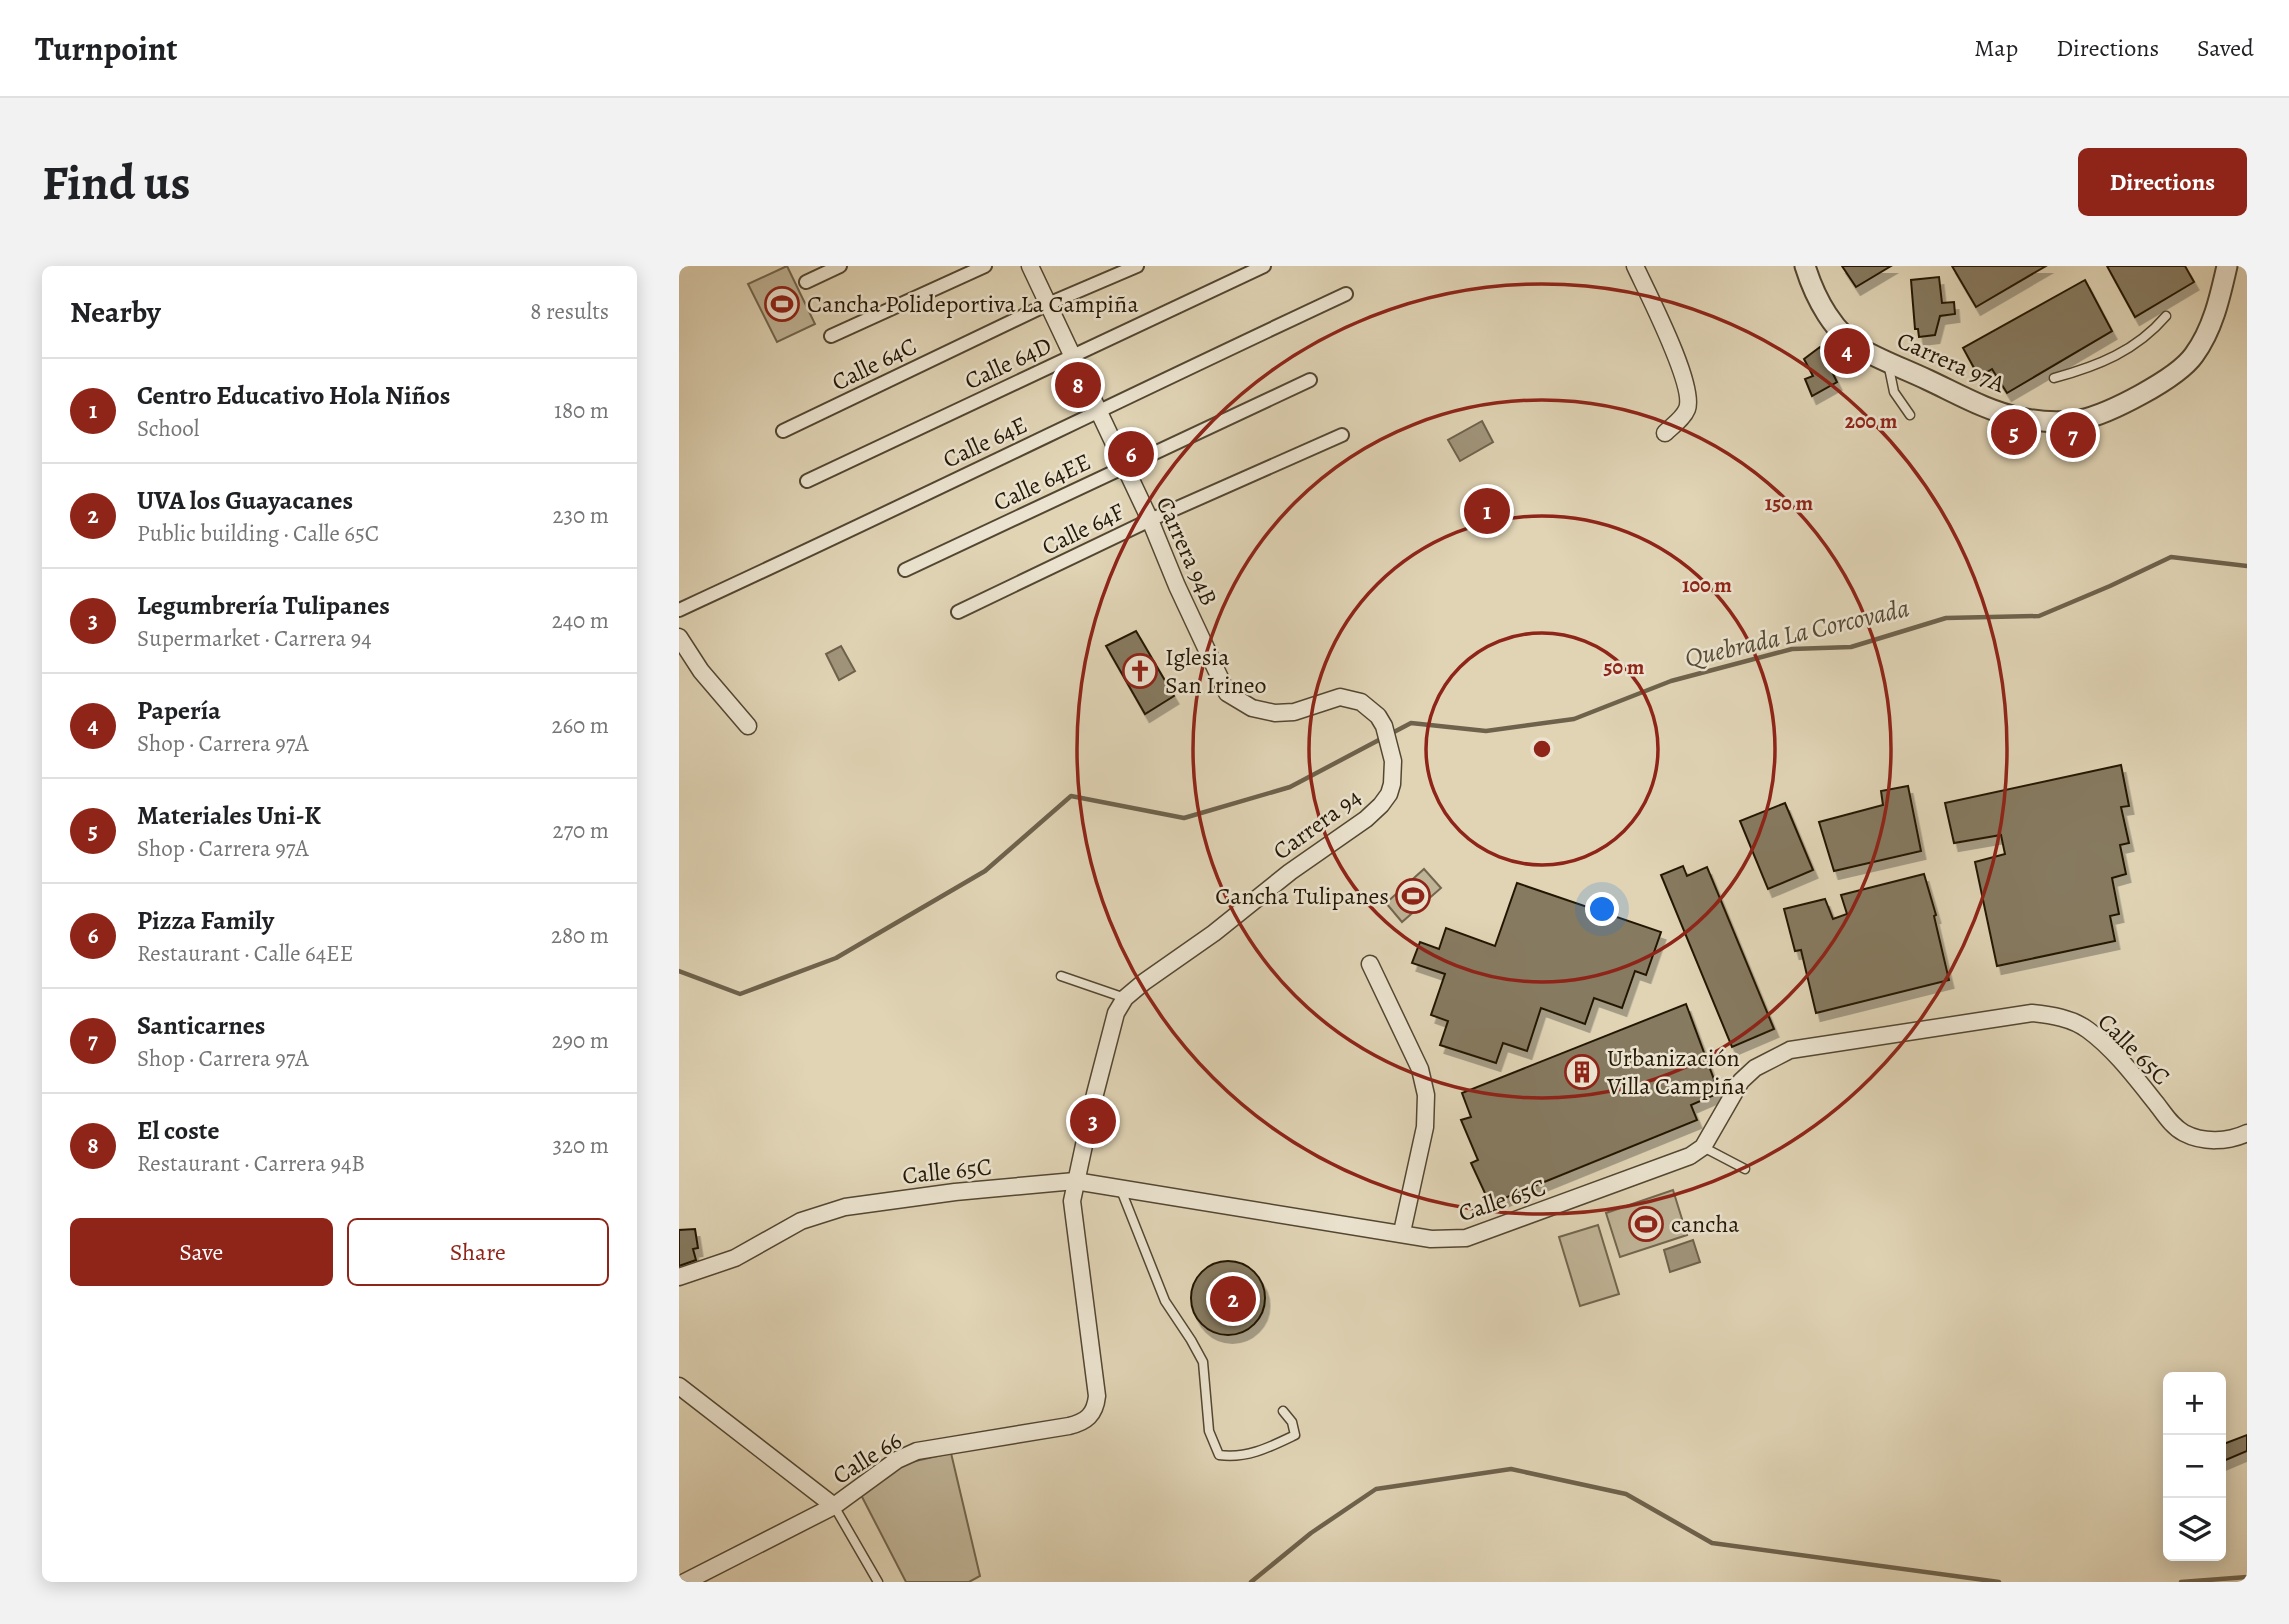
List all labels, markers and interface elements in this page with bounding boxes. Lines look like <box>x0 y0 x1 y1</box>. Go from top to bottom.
text: Turnpoint <box>35 26 177 71</box>
text: Map <box>1974 32 2018 64</box>
text: Directions <box>2056 32 2159 64</box>
text: Saved <box>2197 32 2254 64</box>
button: Directions <box>2078 148 2247 216</box>
text: Find us <box>42 149 190 216</box>
sports icon: Cancha Polideportiva La Campiña <box>763 285 801 323</box>
place label: Cancha Polideportiva La Campiña <box>807 288 1140 320</box>
text: Nearby <box>70 292 161 332</box>
text: 8 results <box>530 296 609 327</box>
street label: Carrera 97A <box>1892 324 2011 400</box>
pin: 4 <box>1824 325 1870 377</box>
street label: Calle 64D <box>959 329 1057 397</box>
street label: Calle 64C <box>826 330 922 398</box>
pin: 8 <box>1055 359 1101 411</box>
text: Centro Educativo Hola Niños <box>137 378 450 413</box>
text: 1 <box>89 395 97 426</box>
text: 180 m <box>554 395 609 426</box>
pin: 5 <box>1991 406 2037 458</box>
text: 200 m <box>1845 407 1898 435</box>
street label: Calle 64E <box>938 409 1032 475</box>
pin: 7 <box>2050 409 2096 461</box>
text: School <box>137 413 199 444</box>
pin: 6 <box>1108 428 1154 480</box>
street label: Calle 64EE <box>988 446 1096 518</box>
text: UVA los Guayacanes <box>137 483 353 518</box>
pin: 1 <box>1464 485 1510 537</box>
text: 150 m <box>1765 489 1814 517</box>
street label: Carrera 94B <box>1149 491 1225 611</box>
street label: Calle 64F <box>1037 495 1129 563</box>
text: 2 <box>87 500 99 531</box>
text: 230 m <box>553 500 609 531</box>
text: Public building · Calle 65C <box>137 518 379 549</box>
text: 100 m <box>1682 571 1732 599</box>
text: Legumbrería Tulipanes <box>137 588 390 623</box>
water label: Quebrada La Corcovada <box>1681 590 1913 676</box>
text: 3 <box>88 605 98 636</box>
text: 240 m <box>552 605 609 636</box>
text: Supermarket · Carrera 94 <box>137 623 372 654</box>
place label: Iglesia San Irineo <box>1165 641 1267 701</box>
church icon: Iglesia San Irineo <box>1121 652 1159 690</box>
text: 50 m <box>1604 653 1645 681</box>
text: Papería <box>137 693 221 728</box>
text: 4 <box>88 710 98 741</box>
text: 260 m <box>551 710 609 741</box>
text: Shop · Carrera 97A <box>137 728 309 759</box>
centre of rings <box>1530 737 1554 761</box>
street label: Carrera 94 <box>1266 781 1368 867</box>
text: Materiales Uni-K <box>137 798 321 833</box>
text: 5 <box>88 815 98 846</box>
text: 270 m <box>552 815 609 846</box>
text: Shop · Carrera 97A <box>137 833 309 864</box>
sports icon: Cancha Tulipanes <box>1394 877 1432 915</box>
place label: Cancha Tulipanes <box>1215 880 1389 912</box>
your location <box>1585 892 1619 926</box>
text: Pizza Family <box>137 903 274 938</box>
text: 6 <box>88 920 98 951</box>
text: 280 m <box>551 920 609 951</box>
text: Restaurant · Calle 64EE <box>137 938 353 969</box>
street label: Calle 65C <box>2091 1006 2177 1092</box>
text: Santicarnes <box>137 1008 265 1043</box>
text: 7 <box>88 1025 98 1056</box>
text: 290 m <box>552 1025 609 1056</box>
place label: Urbanización Villa Campiña <box>1606 1042 1746 1102</box>
text: Shop · Carrera 97A <box>137 1043 309 1074</box>
building icon: Urbanización Villa Campiña <box>1563 1053 1601 1091</box>
pin: 3 <box>1070 1095 1116 1147</box>
text: El coste <box>137 1113 219 1148</box>
text: 8 <box>87 1130 99 1161</box>
text: 320 m <box>553 1130 609 1161</box>
text: Restaurant · Carrera 94B <box>137 1148 365 1179</box>
street label: Calle 65C <box>901 1150 993 1192</box>
street label: Calle 65C <box>1454 1171 1550 1229</box>
sports icon: cancha <box>1627 1205 1665 1243</box>
place label: cancha <box>1671 1208 1740 1240</box>
button: Save <box>70 1218 333 1286</box>
button: Share <box>347 1218 609 1286</box>
pin: 2 <box>1210 1273 1256 1325</box>
map controls <box>2163 1372 2226 1561</box>
button: + <box>2163 1372 2226 1435</box>
street label: Calle 66 <box>826 1424 908 1492</box>
button: − <box>2163 1435 2226 1498</box>
button: layers <box>2163 1498 2226 1561</box>

